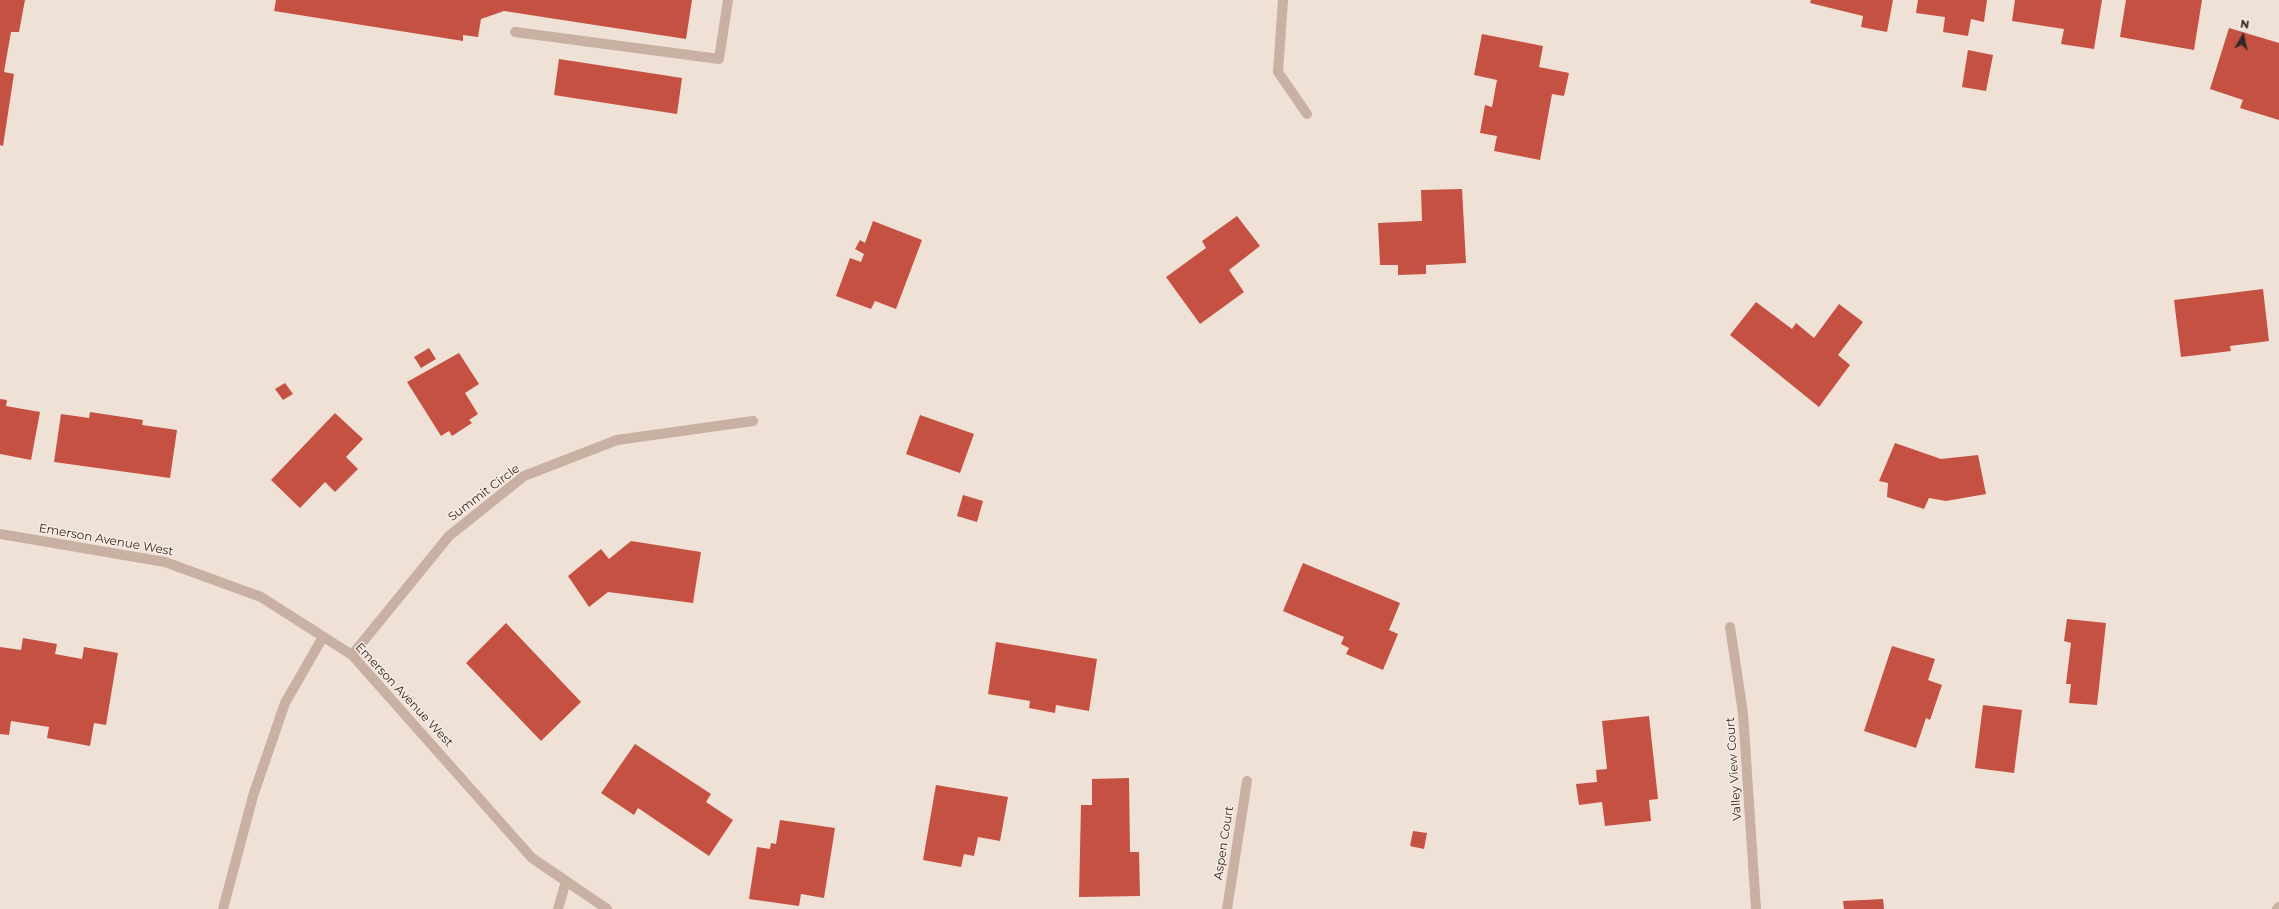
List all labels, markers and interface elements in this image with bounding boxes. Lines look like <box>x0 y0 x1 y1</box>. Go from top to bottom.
north arrow <box>2223 16 2263 56</box>
text: N <box>2239 17 2250 32</box>
street label: Summit Circle <box>445 461 523 525</box>
street label: Emerson Avenue West <box>38 521 174 559</box>
street label: Emerson Avenue West <box>352 640 456 750</box>
street label: Valley View Court <box>1723 717 1745 821</box>
street label: Aspen Court <box>1211 805 1237 881</box>

